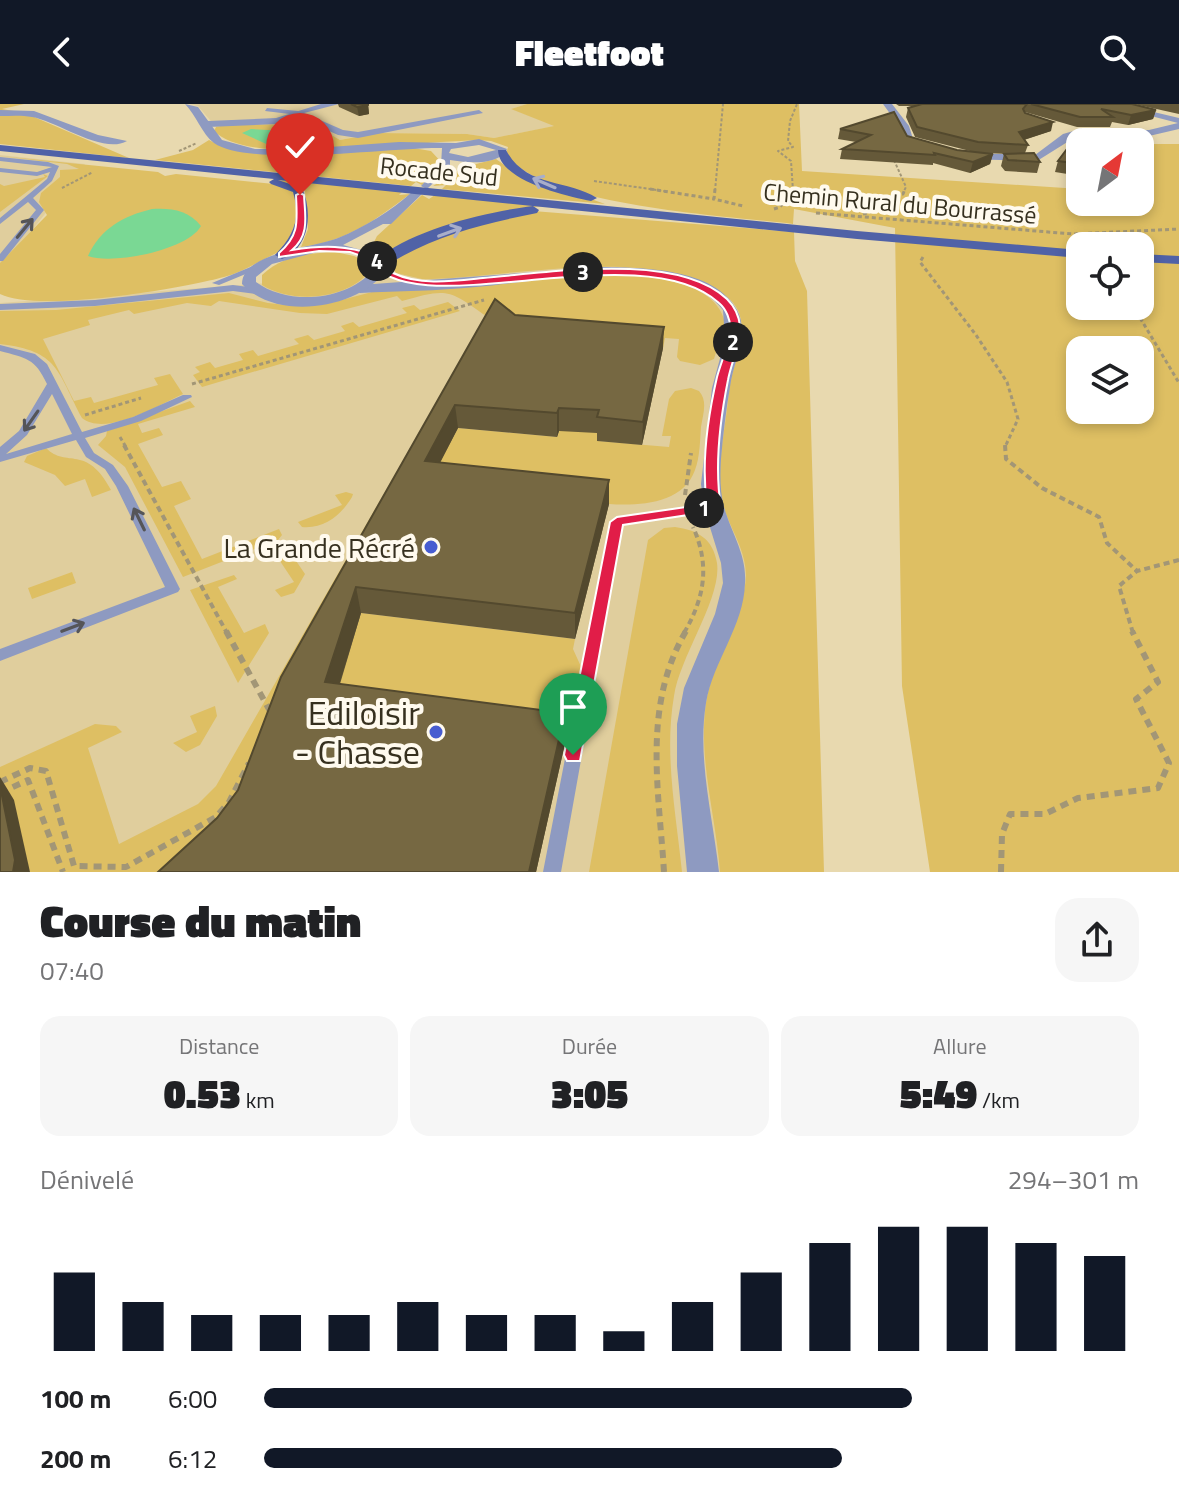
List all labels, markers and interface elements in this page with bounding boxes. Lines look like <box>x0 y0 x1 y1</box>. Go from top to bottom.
text: Fleetfoot <box>515 25 664 80</box>
icon: back <box>40 30 84 74</box>
icon: search <box>1095 30 1139 74</box>
pin <box>266 113 334 195</box>
icon: check <box>278 125 322 169</box>
north arrow <box>1066 128 1154 216</box>
map controls <box>1066 128 1154 424</box>
street label: Rocade Sud <box>378 147 500 195</box>
street label: Chemin Rural du Bourrassé <box>762 173 1038 233</box>
one-way arrow <box>532 175 556 190</box>
one-way arrow <box>17 218 34 239</box>
one-way arrow <box>438 224 462 238</box>
button: locate <box>1066 232 1154 320</box>
pin: 4 <box>357 241 397 281</box>
text: 4 <box>371 244 383 278</box>
pin: 3 <box>563 252 603 292</box>
text: 3 <box>577 255 589 289</box>
pin: 2 <box>713 322 753 362</box>
text: 2 <box>727 325 739 359</box>
button: layers <box>1066 336 1154 424</box>
one-way arrow <box>23 410 39 432</box>
pin: 1 <box>684 488 724 528</box>
text: 1 <box>698 491 710 525</box>
one-way arrow <box>130 508 146 532</box>
place label: La Grande Récré <box>223 526 415 569</box>
marker: La Grande Récré <box>422 538 440 556</box>
one-way arrow <box>60 618 85 633</box>
pin <box>539 673 607 755</box>
icon: arrive <box>551 685 595 729</box>
place label: Ediloisir - Chasse <box>295 686 420 777</box>
marker: Ediloisir - Chasse <box>427 723 445 741</box>
text: Course du matin <box>40 887 361 954</box>
button: share <box>1055 898 1139 982</box>
text: 07:40 <box>40 951 104 990</box>
text: Distance <box>179 1029 259 1063</box>
text: Durée <box>562 1029 617 1063</box>
text: Allure <box>933 1029 987 1063</box>
text: 0.53 <box>164 1063 241 1124</box>
text: 3:05 <box>551 1063 628 1124</box>
text: 5:49 <box>900 1063 977 1124</box>
text: km <box>241 1083 275 1117</box>
text: /km <box>977 1083 1020 1117</box>
text: Dénivelé <box>40 1160 134 1199</box>
text: 294–301 m <box>1008 1160 1139 1199</box>
text: 100 m <box>40 1379 111 1418</box>
text: 6:00 <box>168 1379 217 1418</box>
text: 200 m <box>40 1439 111 1478</box>
text: 6:12 <box>168 1439 217 1478</box>

